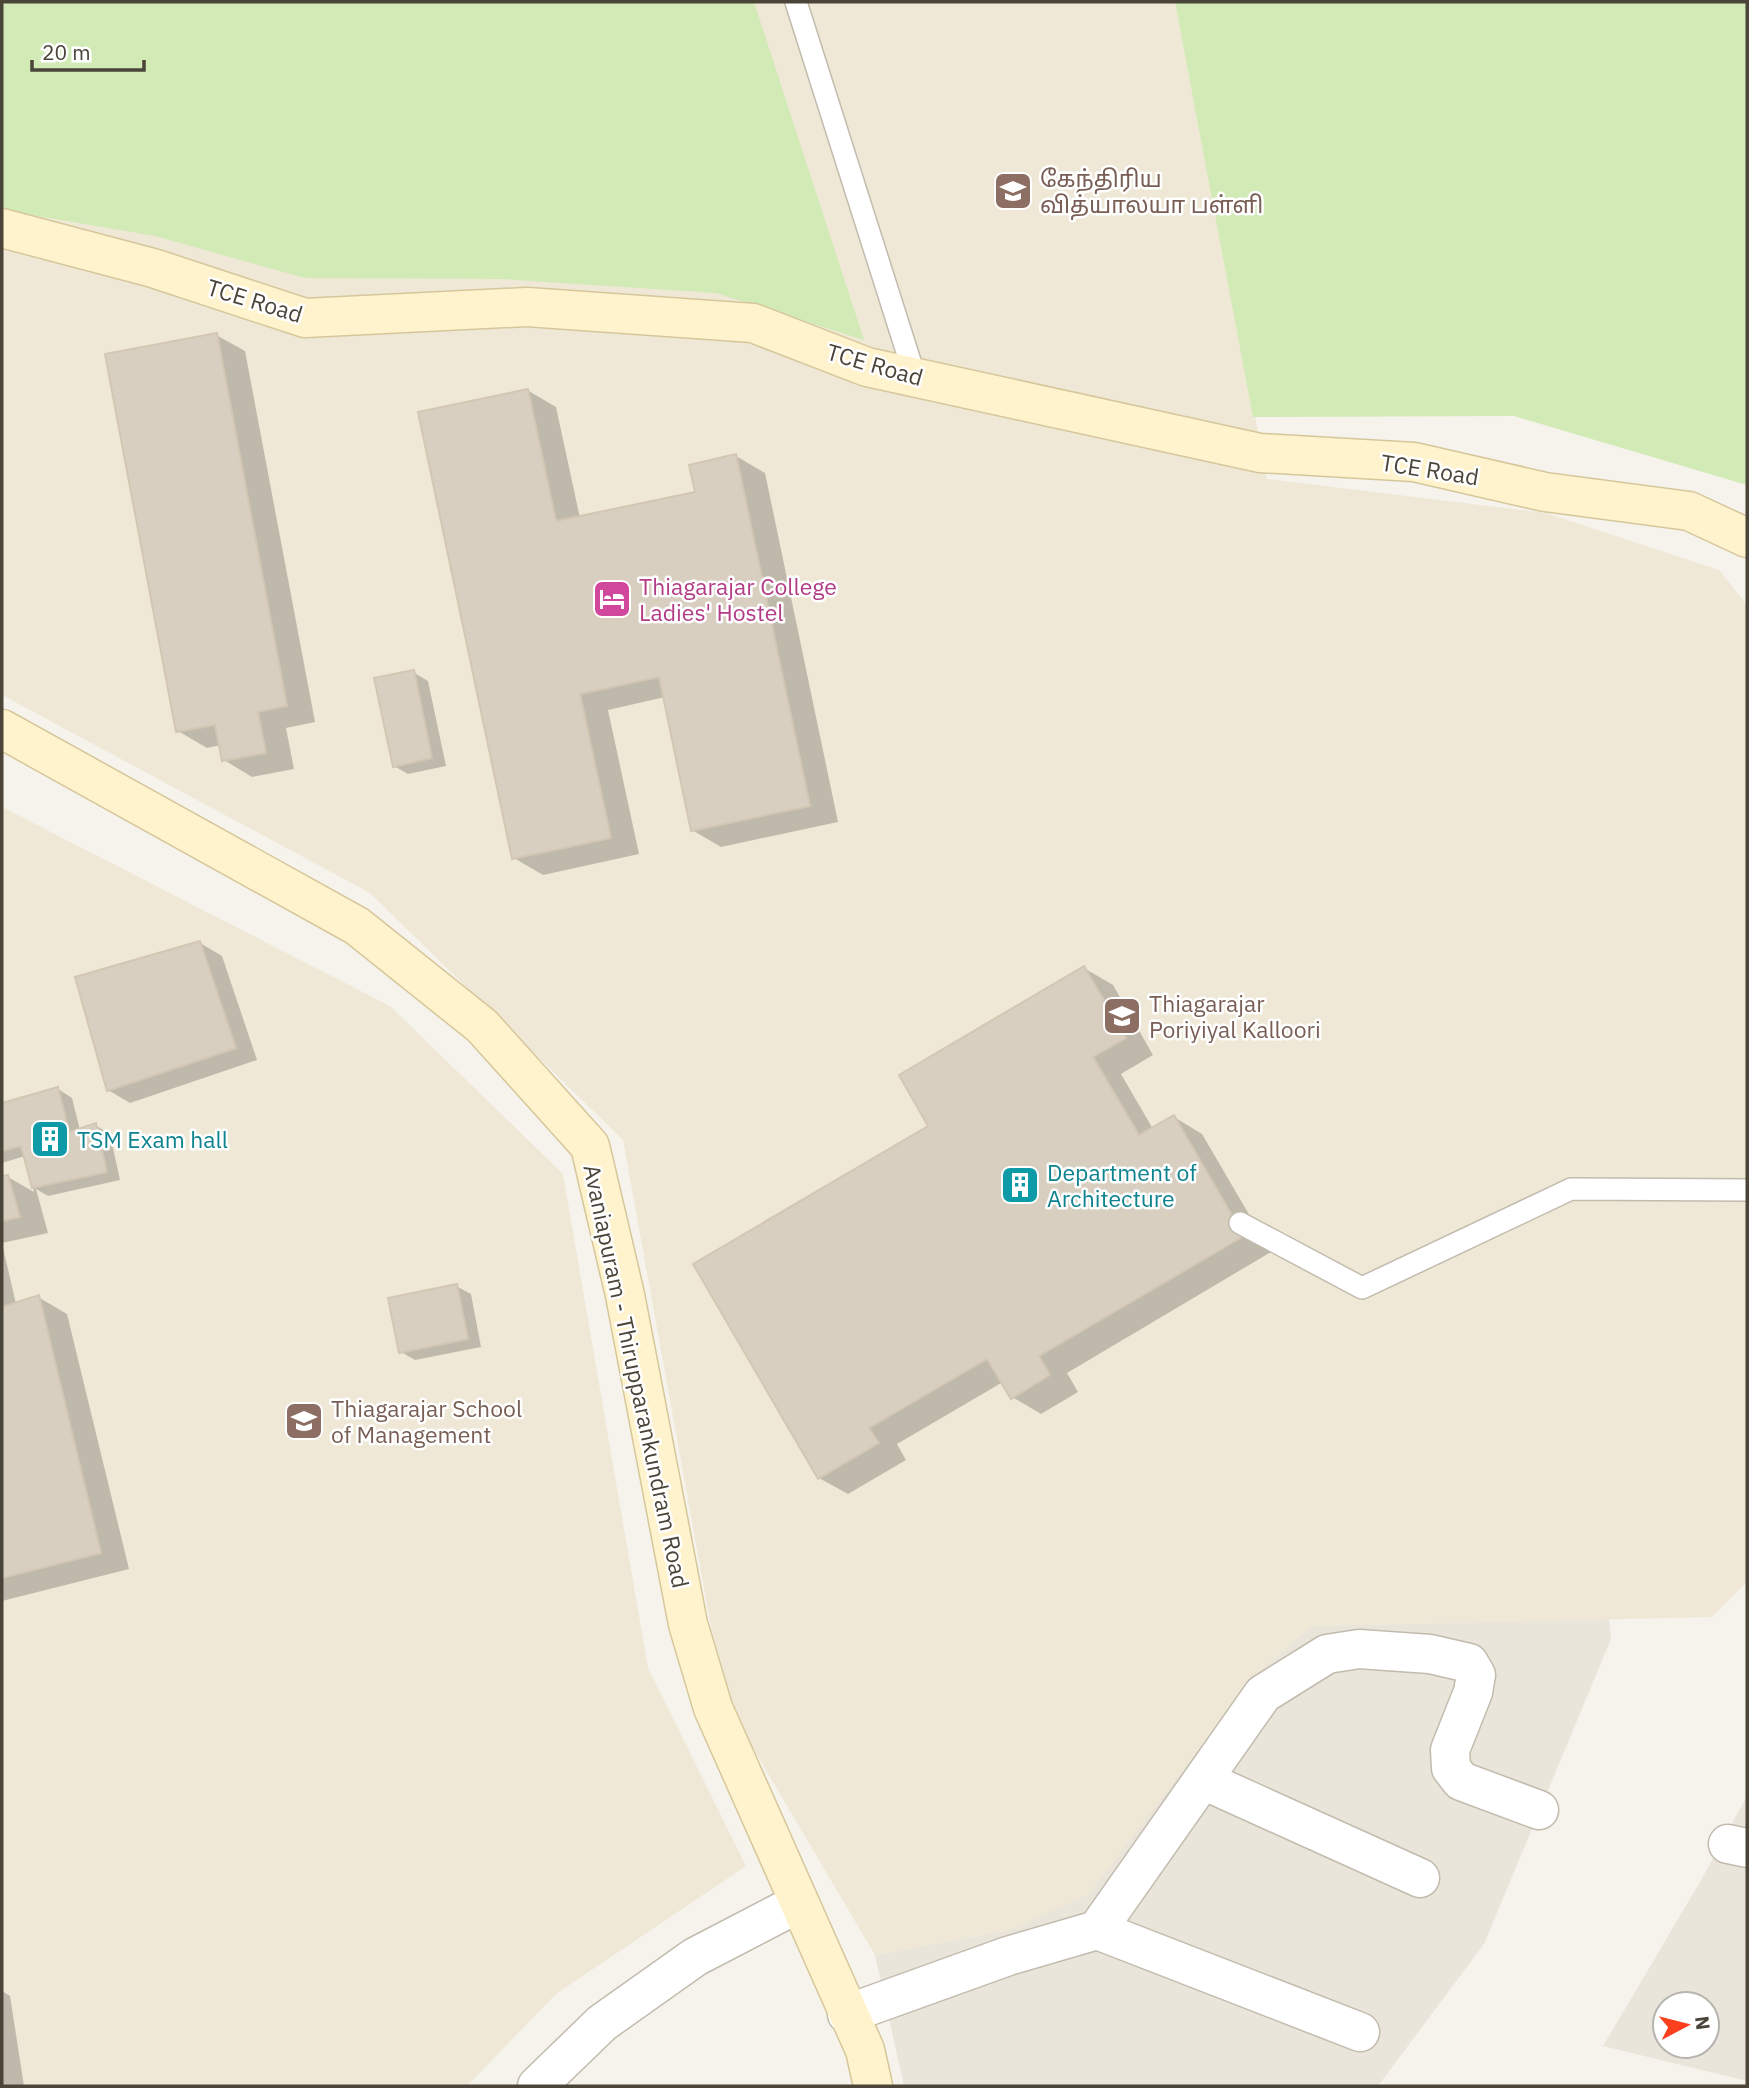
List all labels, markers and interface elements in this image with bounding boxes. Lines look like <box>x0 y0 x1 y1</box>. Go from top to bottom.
scale bar <box>32 28 144 72</box>
text: 20 m <box>42 38 91 66</box>
place label: கேந்திரிய வித்யாலயா பள்ளி <box>1040 163 1263 220</box>
school or university icon: கேந்திரிய வித்யாலயா பள்ளி <box>992 170 1034 212</box>
street label: TCE Road <box>203 271 307 329</box>
street label: TCE Road <box>823 336 927 392</box>
street label: TCE Road <box>1379 446 1481 492</box>
place label: Thiagarajar College Ladies' Hostel <box>639 571 837 627</box>
hotel icon: Thiagarajar College Ladies' Hostel <box>591 578 633 620</box>
place label: Thiagarajar Poriyiyal Kalloori <box>1149 988 1321 1044</box>
school or university icon: Thiagarajar Poriyiyal Kalloori <box>1101 995 1143 1037</box>
building icon: TSM Exam hall <box>29 1118 71 1160</box>
place label: TSM Exam hall <box>77 1124 228 1154</box>
place label: Department of Architecture <box>1047 1157 1197 1213</box>
street label: Avaniapuram - Thirupparankundram Road <box>577 1161 697 1591</box>
building icon: Department of Architecture <box>999 1164 1041 1206</box>
place label: Thiagarajar School of Management <box>331 1393 522 1449</box>
school or university icon: Thiagarajar School of Management <box>283 1400 325 1442</box>
north arrow <box>1651 1990 1721 2060</box>
text: N <box>1690 2015 1716 2031</box>

